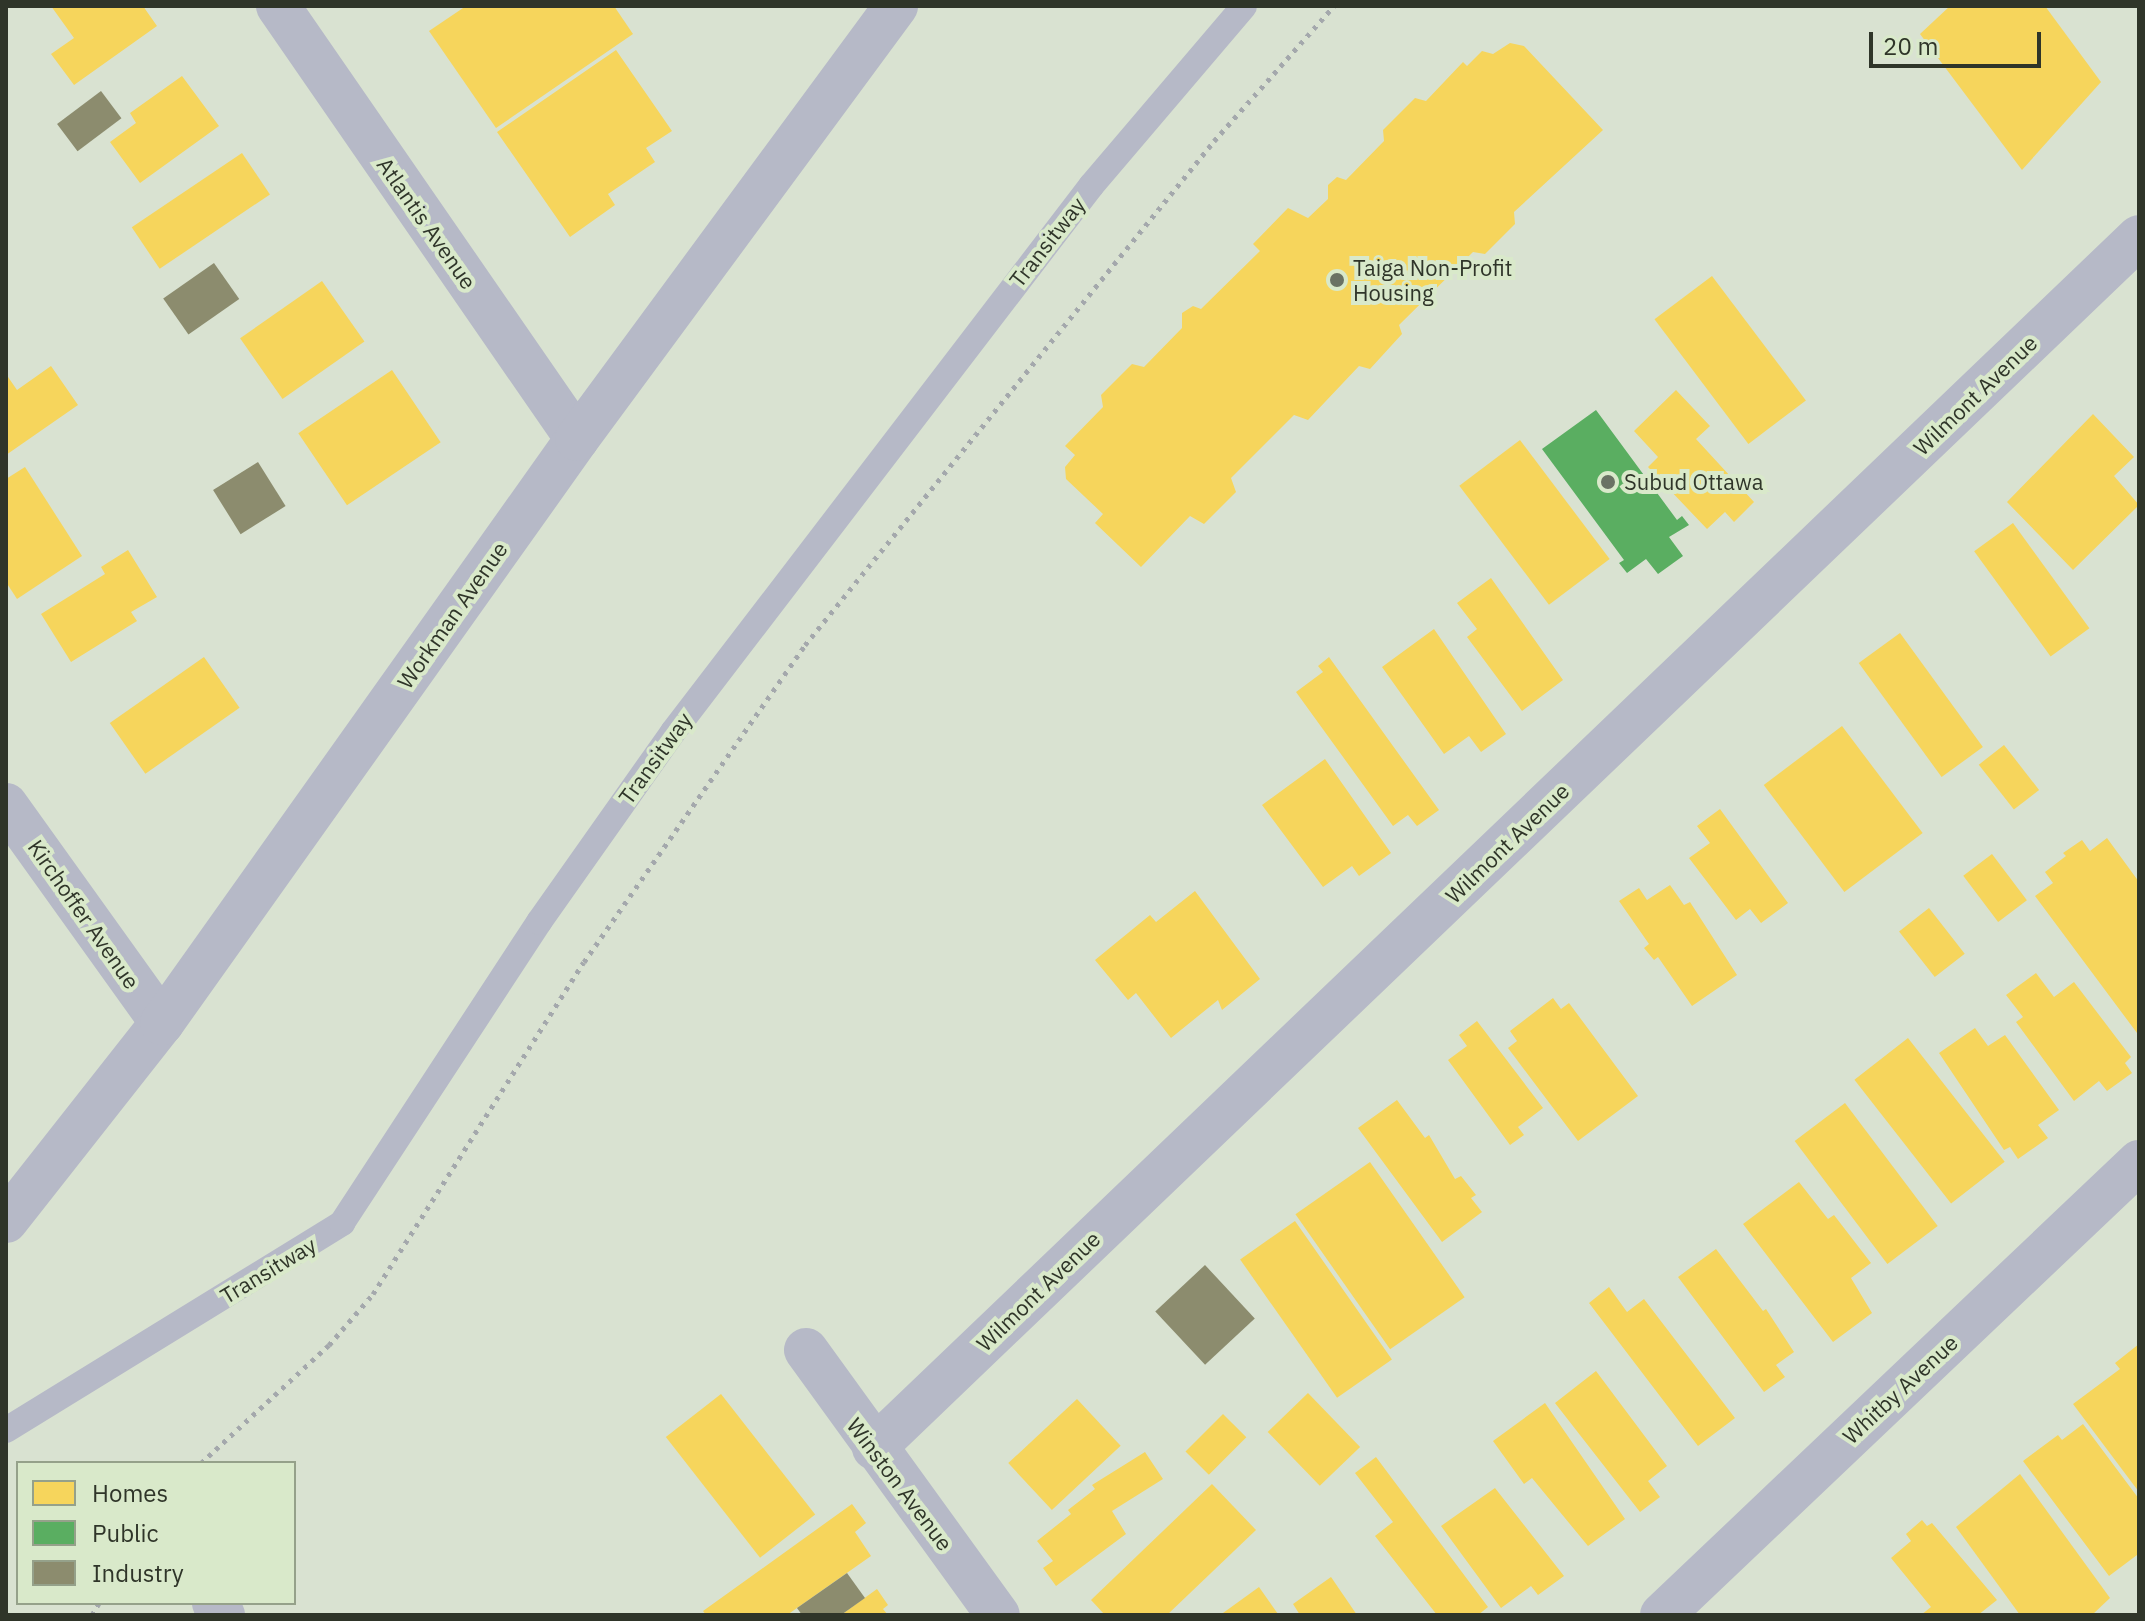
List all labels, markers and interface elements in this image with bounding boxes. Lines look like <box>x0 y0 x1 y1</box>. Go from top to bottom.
scale bar <box>1873 16 2045 66</box>
text: 20 m <box>1883 30 1938 62</box>
street label: Atlantis Avenue <box>372 152 482 294</box>
street label: Transitway <box>1004 192 1090 292</box>
place label: Taiga Non-Profit Housing <box>1353 254 1512 306</box>
marker: Taiga Non-Profit Housing <box>1328 271 1346 289</box>
street label: Wilmont Avenue <box>1908 329 2042 461</box>
place label: Subud Ottawa <box>1624 469 1763 495</box>
marker: Subud Ottawa <box>1599 473 1617 491</box>
street label: Workman Avenue <box>391 536 513 694</box>
street label: Transitway <box>613 707 697 809</box>
street label: Wilmont Avenue <box>1440 777 1574 909</box>
street label: Kirchoffer Avenue <box>23 834 145 994</box>
street label: Wilmont Avenue <box>971 1225 1105 1357</box>
street label: Transitway <box>215 1231 321 1309</box>
street label: Whitby Avenue <box>1837 1329 1963 1449</box>
street label: Winston Avenue <box>842 1412 958 1556</box>
legend <box>16 1461 296 1605</box>
text: Homes <box>92 1477 168 1509</box>
text: Public <box>92 1517 159 1549</box>
text: Industry <box>92 1557 184 1589</box>

